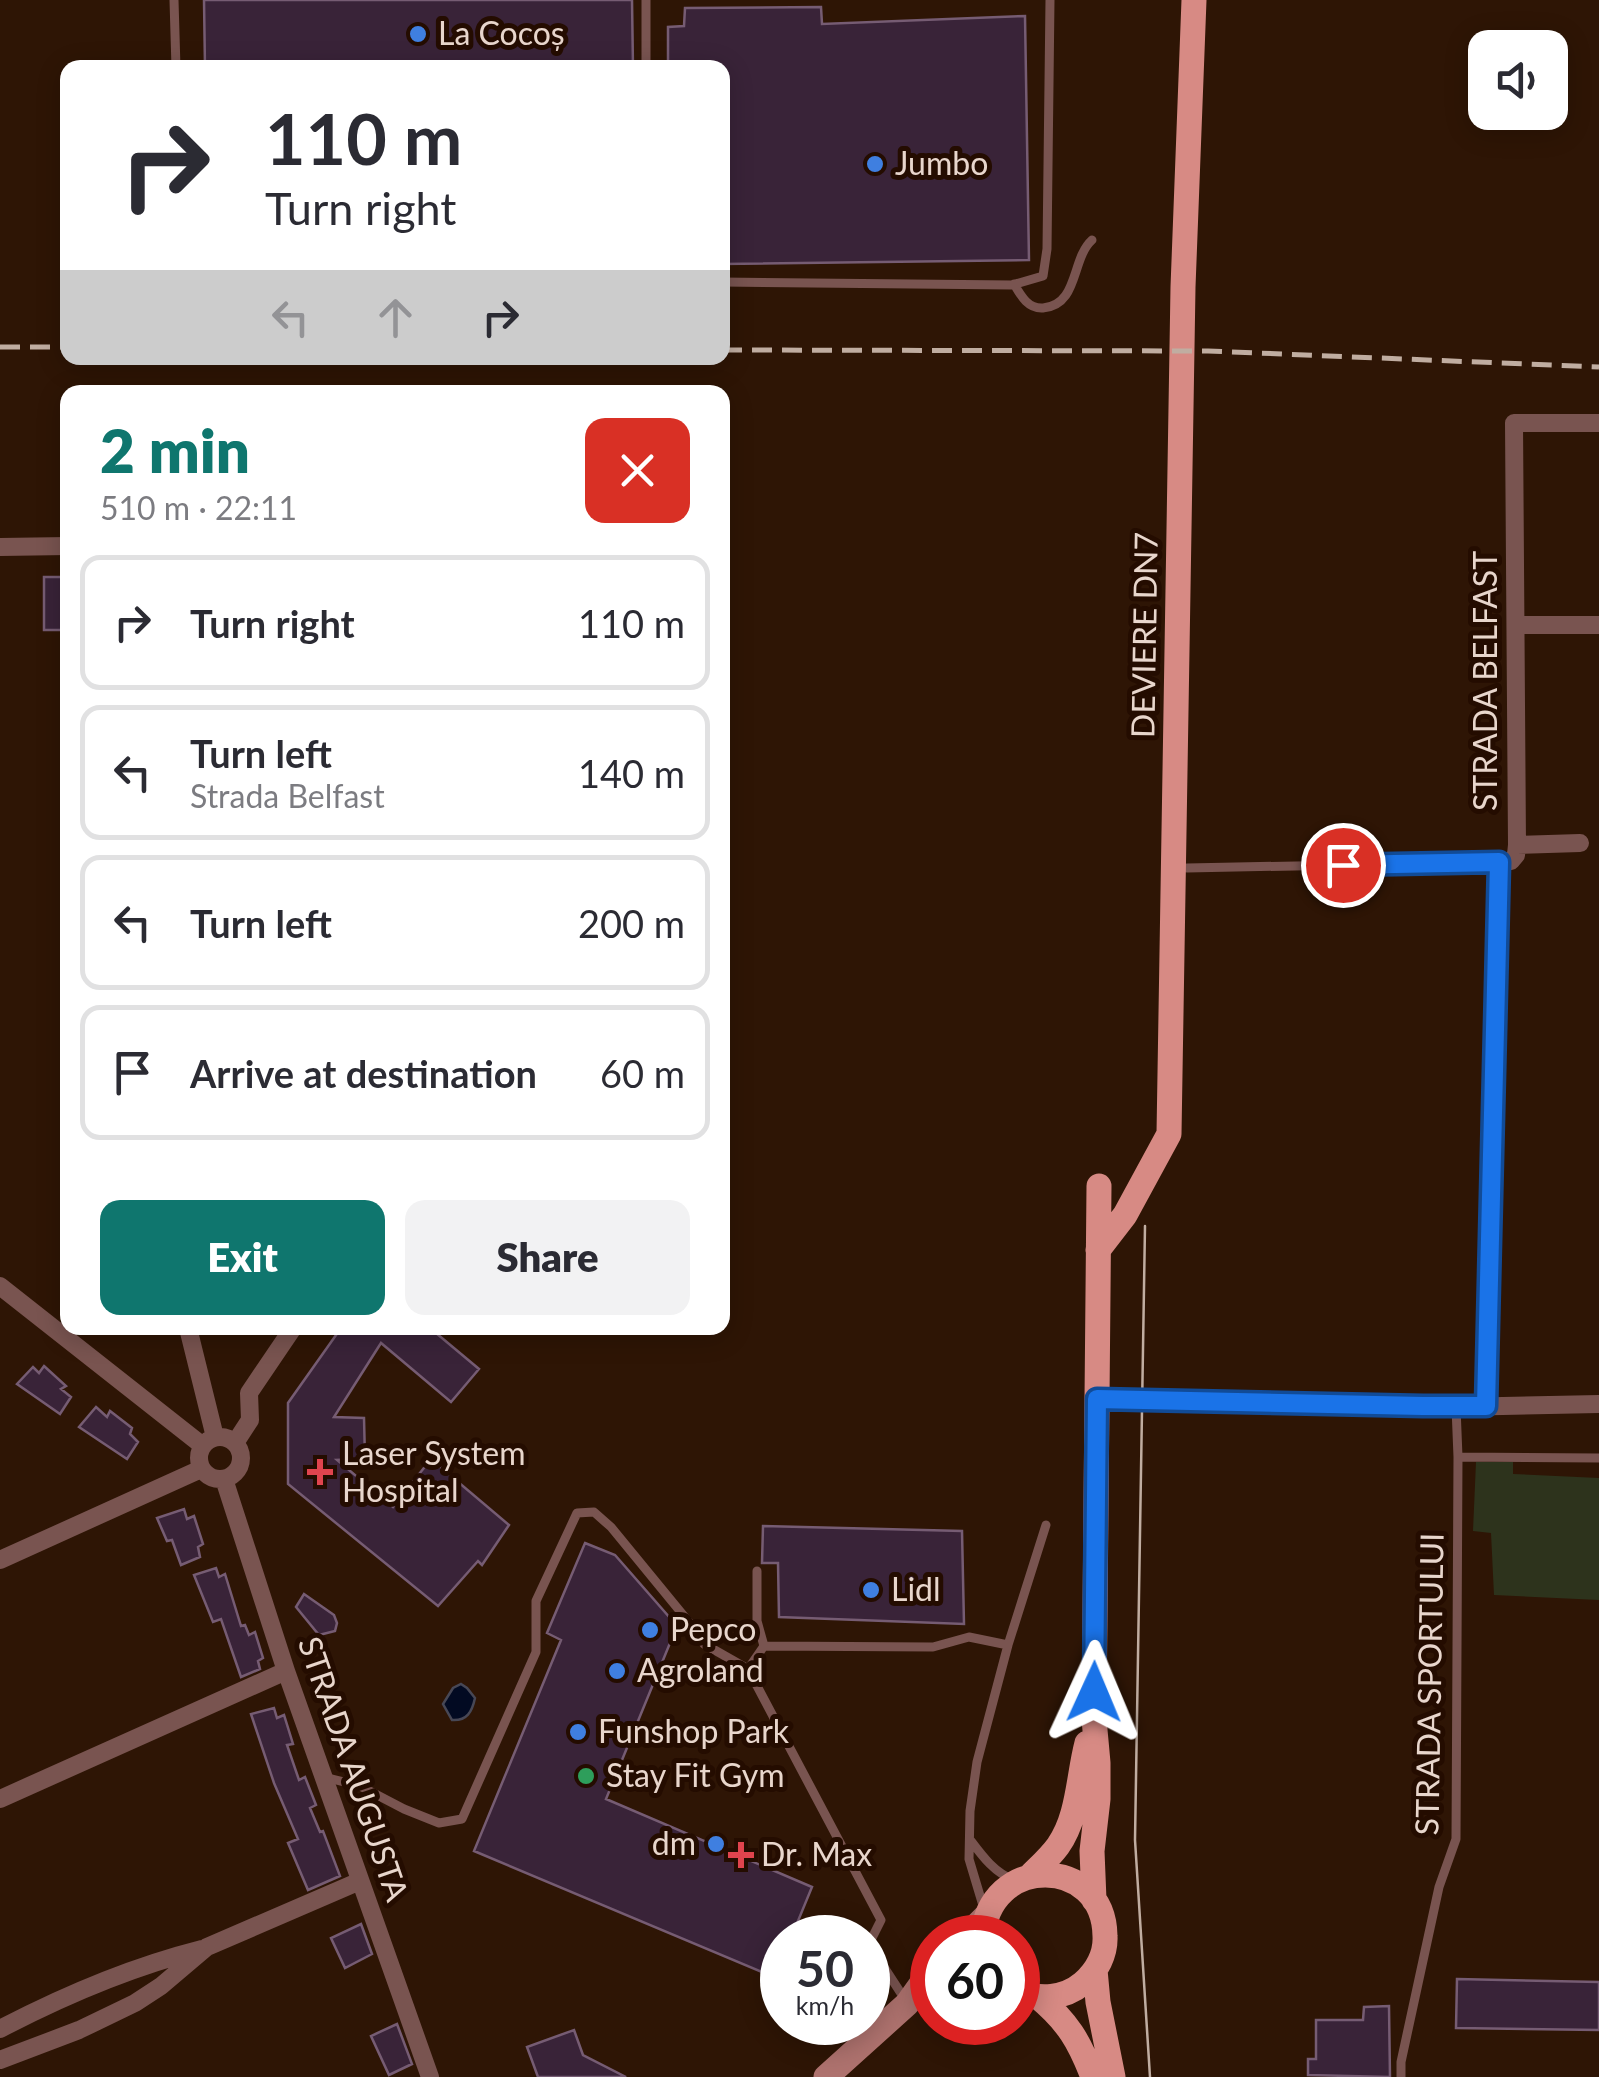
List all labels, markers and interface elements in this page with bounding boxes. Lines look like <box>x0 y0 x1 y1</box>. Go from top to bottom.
place label: La Cocoș <box>438 13 565 52</box>
marker: La Cocoș <box>407 23 429 45</box>
map controls <box>1468 30 1568 130</box>
button: sound <box>1468 30 1568 130</box>
text: 110 m <box>265 96 462 180</box>
icon: right <box>100 100 230 230</box>
place label: Jumbo <box>895 143 988 182</box>
marker: Jumbo <box>864 153 886 175</box>
text: Turn right <box>265 181 456 235</box>
icon: left <box>263 290 318 345</box>
icon: ahead <box>368 290 423 345</box>
icon: right <box>473 290 528 345</box>
text: 2 min <box>100 414 250 486</box>
button: close <box>585 418 690 523</box>
text: 510 m · 22:11 <box>100 488 297 527</box>
street label: DEVIERE DN7 <box>1122 532 1165 738</box>
street label: STRADA BELFAST <box>1465 551 1504 811</box>
icon: right <box>105 595 160 650</box>
text: Turn right <box>190 600 355 646</box>
text: 110 m <box>578 600 685 646</box>
text: Turn left <box>190 730 332 776</box>
icon: left <box>105 745 160 800</box>
text: 140 m <box>578 750 685 796</box>
text: Strada Belfast <box>190 776 385 815</box>
pin <box>1301 823 1386 908</box>
icon: arrive <box>1316 838 1371 893</box>
icon: left <box>105 895 160 950</box>
text: Turn left <box>190 900 332 946</box>
text: 200 m <box>578 900 685 946</box>
icon: arrive <box>105 1045 160 1100</box>
text: Arrive at destination <box>190 1050 537 1096</box>
text: 60 m <box>600 1050 685 1096</box>
button: Exit <box>100 1200 385 1315</box>
button: Share <box>405 1200 690 1315</box>
place label: Laser System Hospital <box>342 1433 525 1509</box>
marker: Laser System Hospital <box>307 1459 333 1485</box>
street label: STRADA SPORTULUI <box>1406 1532 1451 1836</box>
place label: Lidl <box>891 1569 941 1608</box>
marker: Lidl <box>860 1579 882 1601</box>
place label: Pepco <box>670 1609 756 1648</box>
marker: Pepco <box>639 1619 661 1641</box>
street label: STRADA AUGUSTA <box>291 1631 418 1906</box>
position arrow <box>1042 1640 1146 1744</box>
place label: Agroland <box>637 1650 764 1689</box>
marker: Agroland <box>606 1660 628 1682</box>
place label: Funshop Park <box>598 1711 790 1750</box>
marker: Funshop Park <box>567 1721 589 1743</box>
place label: Stay Fit Gym <box>606 1755 785 1794</box>
marker: Stay Fit Gym <box>575 1765 597 1787</box>
place label: dm <box>652 1823 696 1862</box>
marker: dm <box>705 1833 727 1855</box>
place label: Dr. Max <box>761 1834 872 1873</box>
marker: Dr. Max <box>730 1844 752 1866</box>
speed limit sign: 60 <box>910 1915 1040 2045</box>
text: 50 <box>796 1938 854 1998</box>
text: km/h <box>796 1990 854 2020</box>

